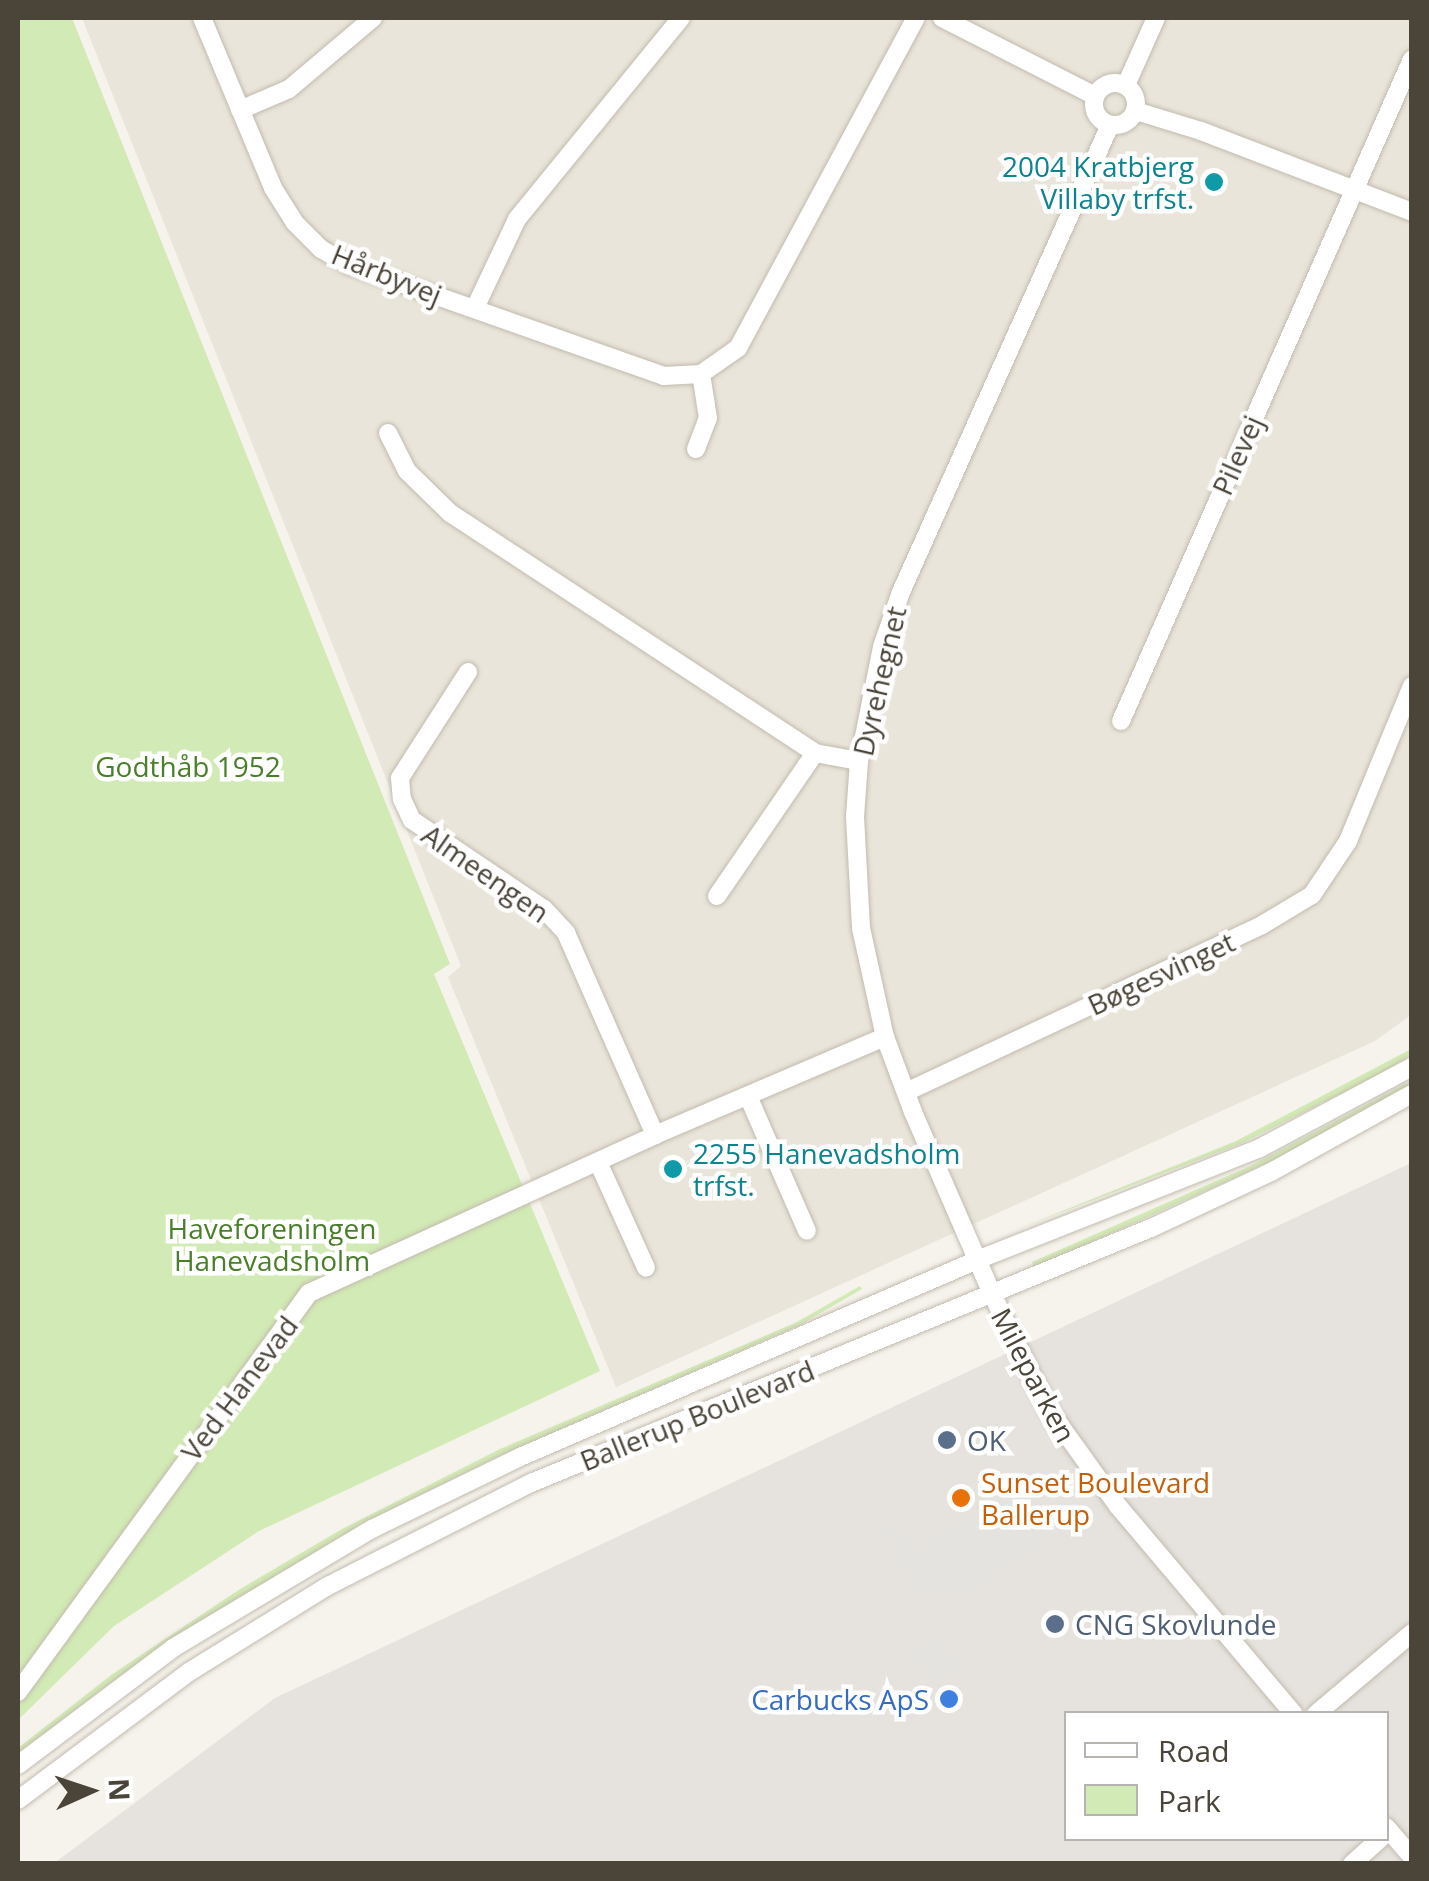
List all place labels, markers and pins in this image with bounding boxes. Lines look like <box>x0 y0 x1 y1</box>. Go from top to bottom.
place label: 2004 Kratbjerg Villaby trfst. <box>1002 149 1194 215</box>
marker: 2004 Kratbjerg Villaby trfst. <box>1203 171 1225 193</box>
place label: 2255 Hanevadsholm trfst. <box>693 1136 960 1202</box>
marker: 2255 Hanevadsholm trfst. <box>662 1158 684 1180</box>
place label: OK <box>967 1423 1006 1457</box>
marker: OK <box>936 1429 958 1451</box>
place label: Sunset Boulevard Ballerup <box>981 1465 1210 1531</box>
marker: Sunset Boulevard Ballerup <box>950 1487 972 1509</box>
place label: CNG Skovlunde <box>1075 1607 1277 1641</box>
marker: CNG Skovlunde <box>1044 1613 1066 1635</box>
place label: Carbucks ApS <box>751 1682 929 1716</box>
marker: Carbucks ApS <box>938 1688 960 1710</box>

